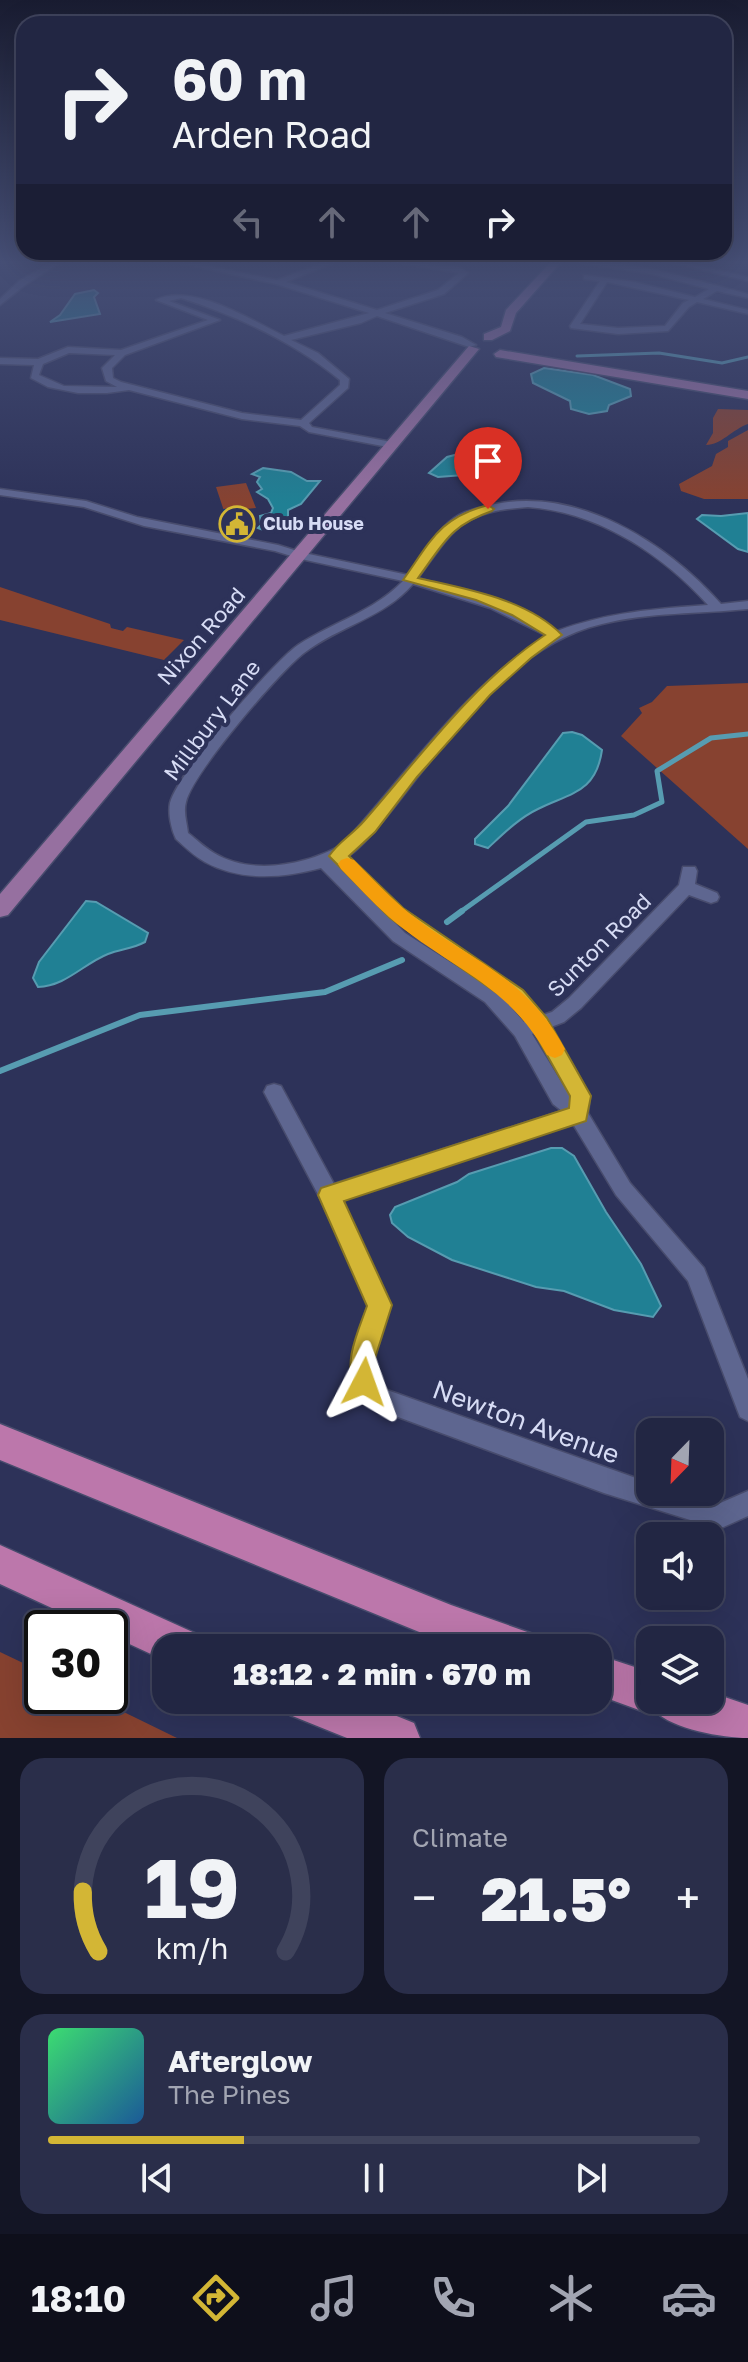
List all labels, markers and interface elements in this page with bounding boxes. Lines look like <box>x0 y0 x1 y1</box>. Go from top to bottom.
text: 60 m <box>172 45 307 112</box>
icon: right <box>40 48 144 152</box>
text: Arden Road <box>172 113 372 156</box>
icon: left <box>226 200 270 244</box>
icon: ahead <box>310 200 354 244</box>
icon: ahead <box>394 200 438 244</box>
icon: right <box>478 200 522 244</box>
pin <box>454 427 522 509</box>
icon: arrive <box>466 439 510 483</box>
public building icon: Club House <box>218 505 256 543</box>
place label: Club House <box>263 512 364 534</box>
street label: Nixon Road <box>151 581 250 690</box>
street label: Millbury Lane <box>157 654 266 785</box>
street label: Sunton Road <box>541 887 656 1002</box>
position arrow <box>322 1340 406 1424</box>
street label: Newton Avenue <box>429 1373 624 1470</box>
north arrow <box>636 1418 724 1506</box>
map controls <box>636 1418 724 1714</box>
button: sound <box>636 1522 724 1610</box>
speed limit sign: 30 <box>24 1610 128 1714</box>
button: layers <box>636 1626 724 1714</box>
text: 18:12 · 2 min · 670 m <box>233 1656 531 1692</box>
text: Climate <box>412 1822 508 1853</box>
text: 19 <box>144 1836 240 1936</box>
text: 21.5° <box>481 1862 631 1934</box>
text: − <box>412 1871 436 1924</box>
text: + <box>676 1871 700 1924</box>
text: km/h <box>156 1931 228 1965</box>
text: Afterglow <box>168 2043 312 2079</box>
text: The Pines <box>168 2079 291 2110</box>
icon: previous <box>135 2156 179 2200</box>
icon: pause <box>352 2156 396 2200</box>
icon: next <box>569 2156 613 2200</box>
icon: directions <box>188 2270 244 2326</box>
icon: music <box>306 2270 362 2326</box>
icon: phone <box>425 2270 481 2326</box>
icon: climate <box>543 2270 599 2326</box>
icon: car <box>661 2270 717 2326</box>
text: 18:10 <box>31 2277 126 2320</box>

